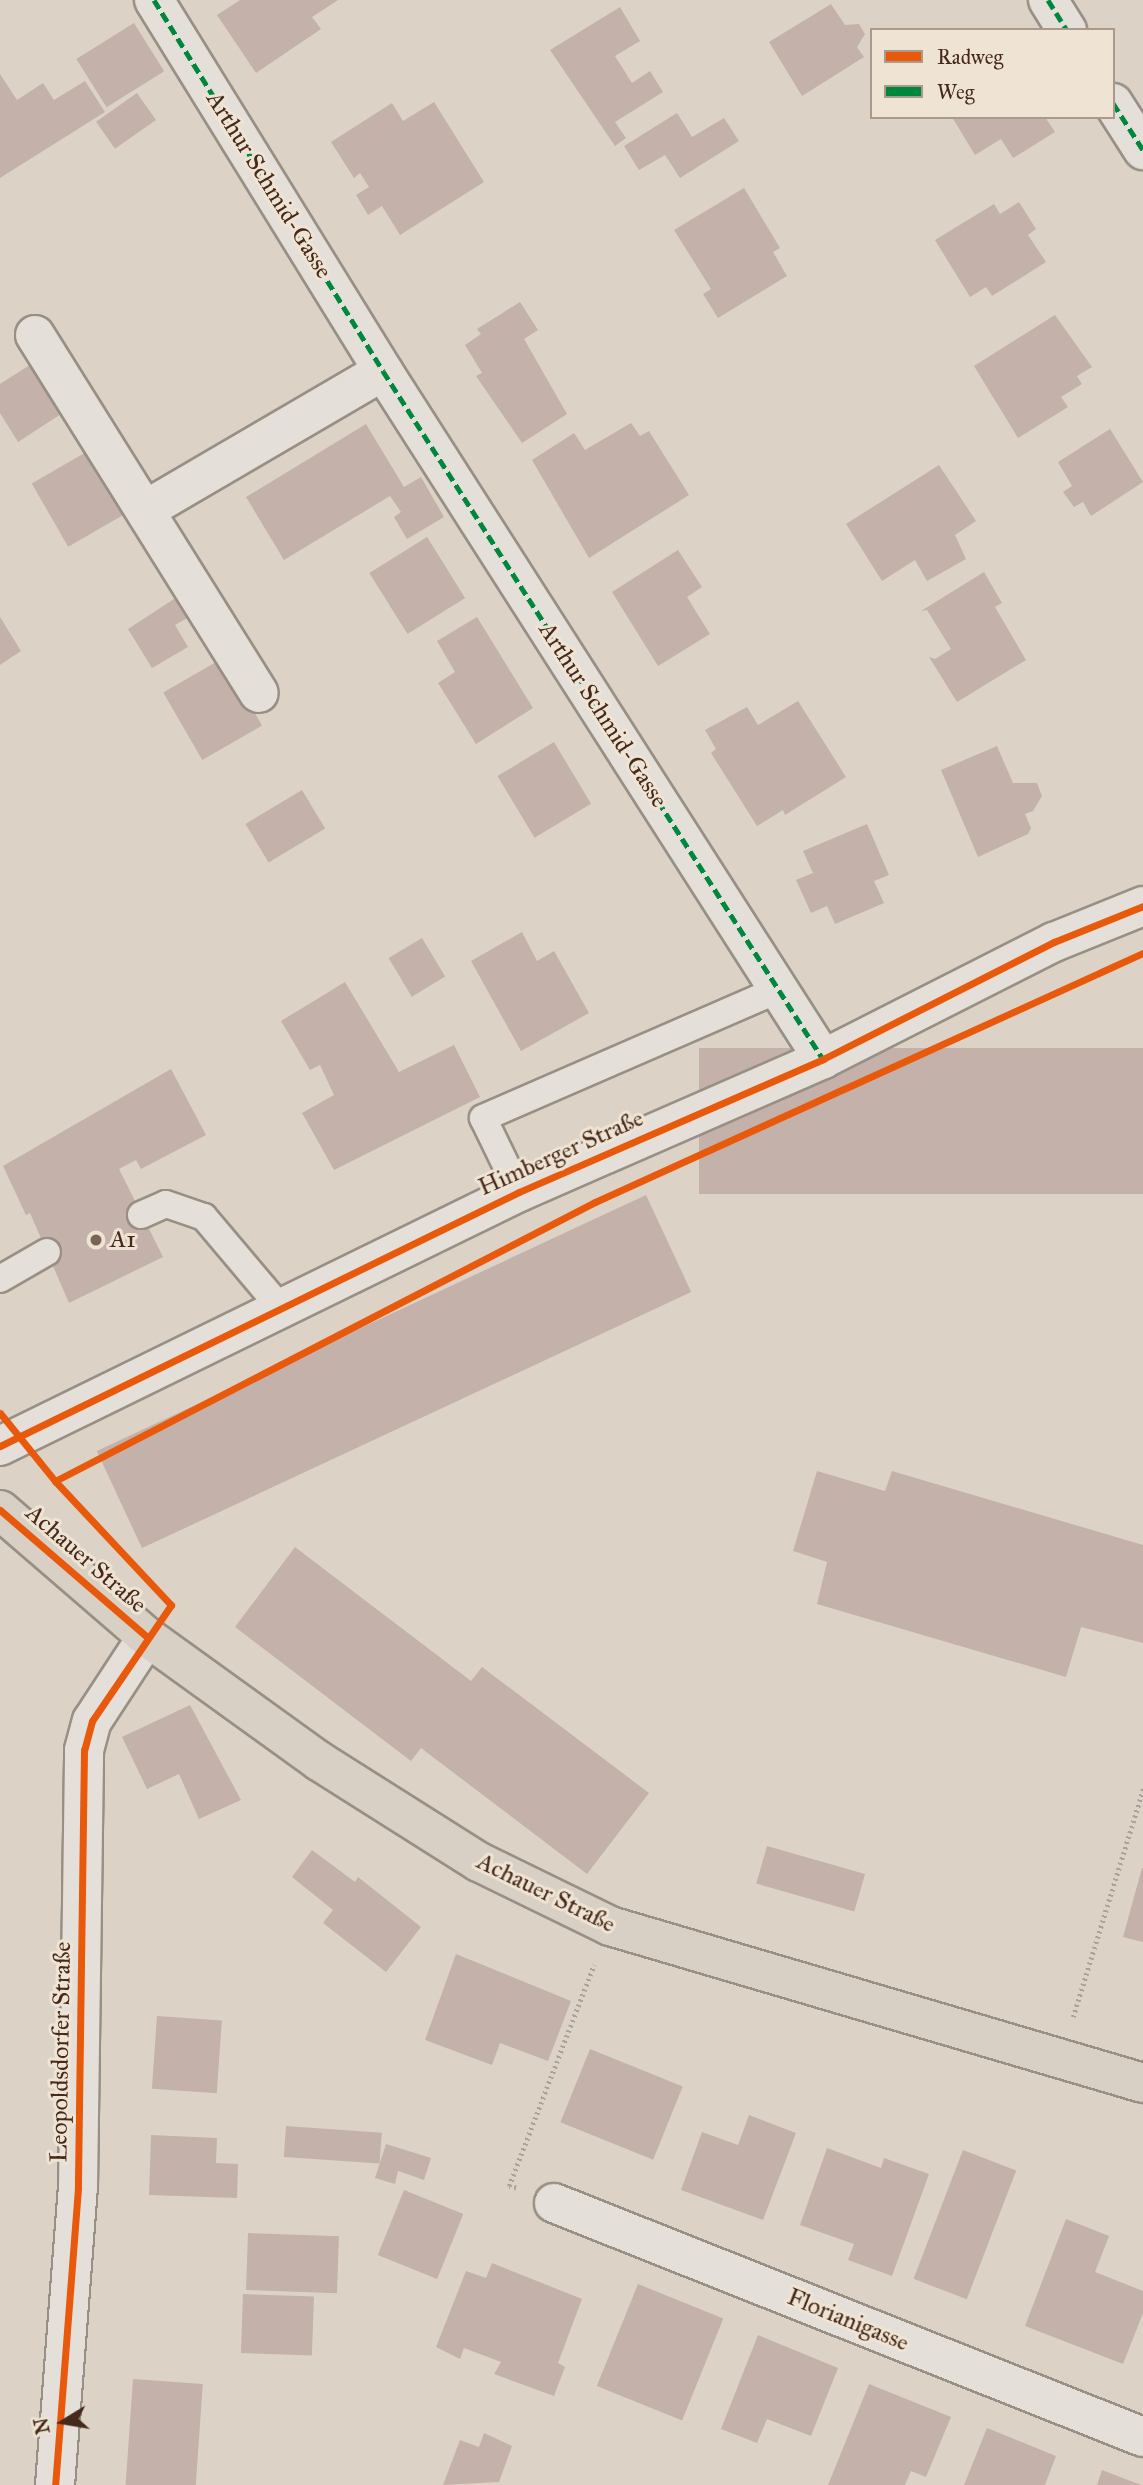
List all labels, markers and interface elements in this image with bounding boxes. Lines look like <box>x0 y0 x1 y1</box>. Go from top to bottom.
legend <box>870 28 1115 119</box>
text: Radweg <box>937 44 1003 70</box>
text: Weg <box>937 79 975 105</box>
street label: Arthur Schmid-Gasse <box>200 86 338 284</box>
street label: Arthur Schmid-Gasse <box>532 617 674 813</box>
street label: Himberger Straße <box>474 1104 648 1202</box>
place label: A1 <box>110 1226 136 1254</box>
marker: A1 <box>88 1232 104 1248</box>
street label: Achauer Straße <box>20 1499 152 1619</box>
street label: Achauer Straße <box>472 1847 620 1939</box>
street label: Leopoldsdorfer Straße <box>45 1941 77 2163</box>
street label: Florianigasse <box>783 2283 913 2357</box>
north arrow <box>28 2387 98 2457</box>
text: N <box>29 2416 55 2436</box>

